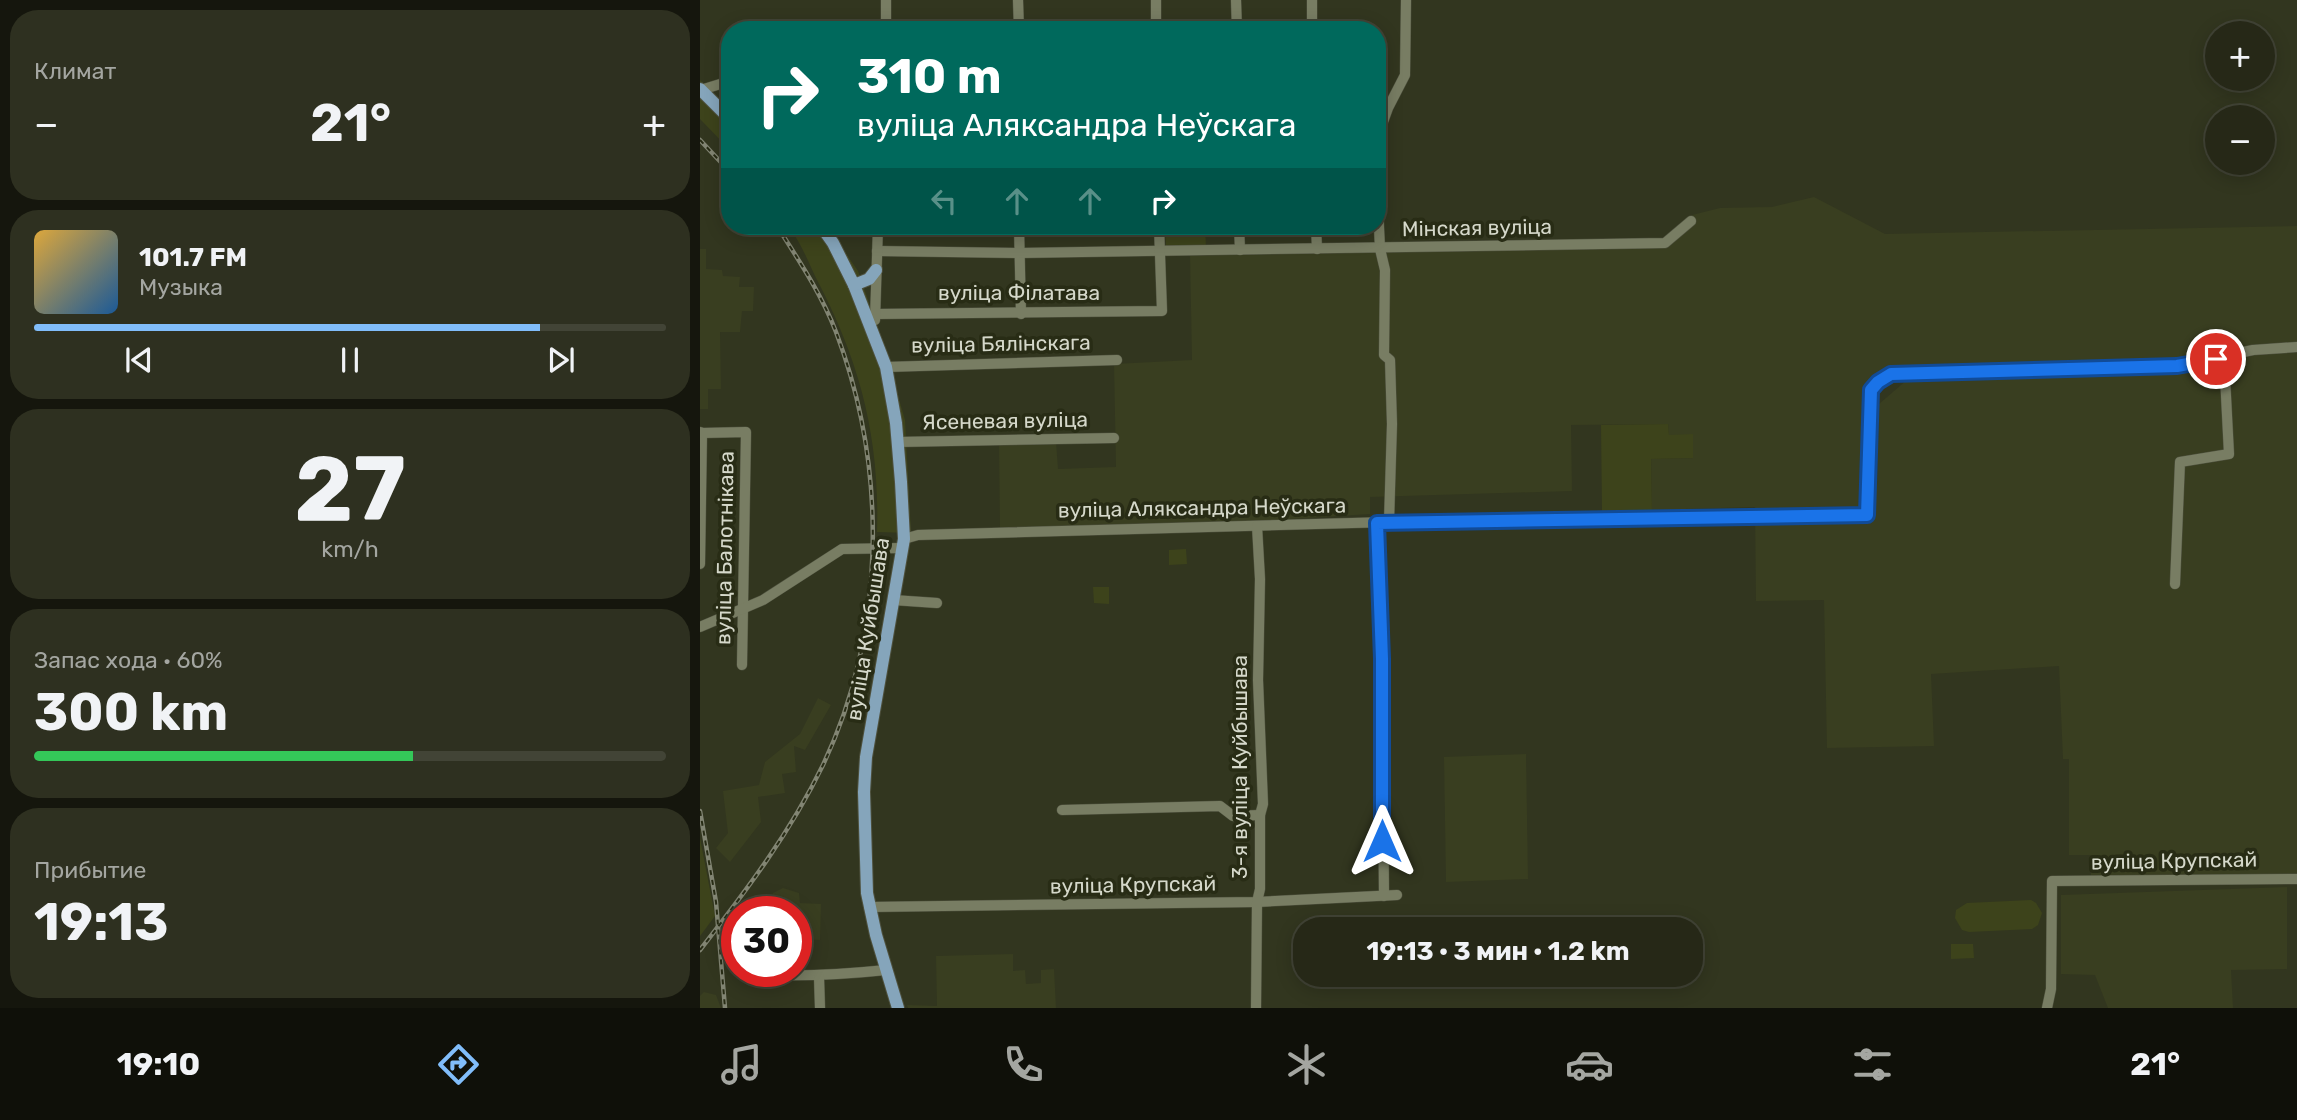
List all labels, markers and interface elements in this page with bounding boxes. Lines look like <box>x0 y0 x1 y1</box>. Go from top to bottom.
map controls <box>2205 21 2275 175</box>
button: + <box>2205 21 2275 91</box>
text: 310 m <box>857 47 1002 105</box>
icon: right <box>742 49 833 140</box>
text: Климат <box>34 57 116 85</box>
text: 21° <box>310 92 391 154</box>
text: − <box>34 101 59 147</box>
text: + <box>642 101 666 147</box>
button: − <box>2205 105 2275 175</box>
text: вуліца Аляксандра Неўскага <box>857 106 1296 144</box>
icon: left <box>925 182 963 220</box>
icon: ahead <box>998 182 1036 220</box>
icon: ahead <box>1071 182 1109 220</box>
icon: right <box>1144 182 1182 220</box>
street label: Мінская вуліца <box>1402 214 1552 241</box>
text: 101.7 FM <box>139 242 247 273</box>
text: Музыка <box>139 273 223 301</box>
street label: вуліца Філатава <box>938 280 1100 305</box>
street label: вуліца Бялінскага <box>911 329 1091 358</box>
pin <box>2186 329 2246 389</box>
icon: arrive <box>2197 340 2235 378</box>
icon: previous <box>120 341 158 379</box>
icon: pause <box>331 341 369 379</box>
icon: next <box>542 341 580 379</box>
street label: Ясеневая вуліца <box>922 407 1088 434</box>
text: 27 <box>294 435 406 543</box>
street label: вуліца Балотнікава <box>710 451 739 645</box>
street label: вуліца Аляксандра Неўскага <box>1058 492 1346 523</box>
text: km/h <box>321 535 379 563</box>
street label: вуліца Куйбышава <box>841 536 894 722</box>
text: Запас хода · 60% <box>34 646 223 674</box>
street label: 3-я вуліца Куйбышава <box>1227 655 1252 879</box>
text: 300 km <box>34 681 228 743</box>
position arrow <box>1345 804 1419 878</box>
street label: вуліца Крупскай <box>2091 847 2257 874</box>
text: Прибытие <box>34 856 146 884</box>
street label: вуліца Крупскай <box>1050 871 1216 898</box>
text: 19:13 <box>34 891 168 953</box>
speed limit sign: 30 <box>721 896 812 987</box>
text: 19:13 · 3 мин · 1.2 km <box>1367 936 1630 967</box>
icon: directions <box>434 1040 483 1089</box>
icon: music <box>717 1040 766 1089</box>
icon: phone <box>999 1040 1048 1089</box>
icon: climate <box>1282 1040 1331 1089</box>
icon: car <box>1565 1040 1614 1089</box>
icon: filters <box>1848 1040 1897 1089</box>
text: 19:10 <box>117 1045 200 1083</box>
text: 21° <box>2130 1045 2180 1083</box>

